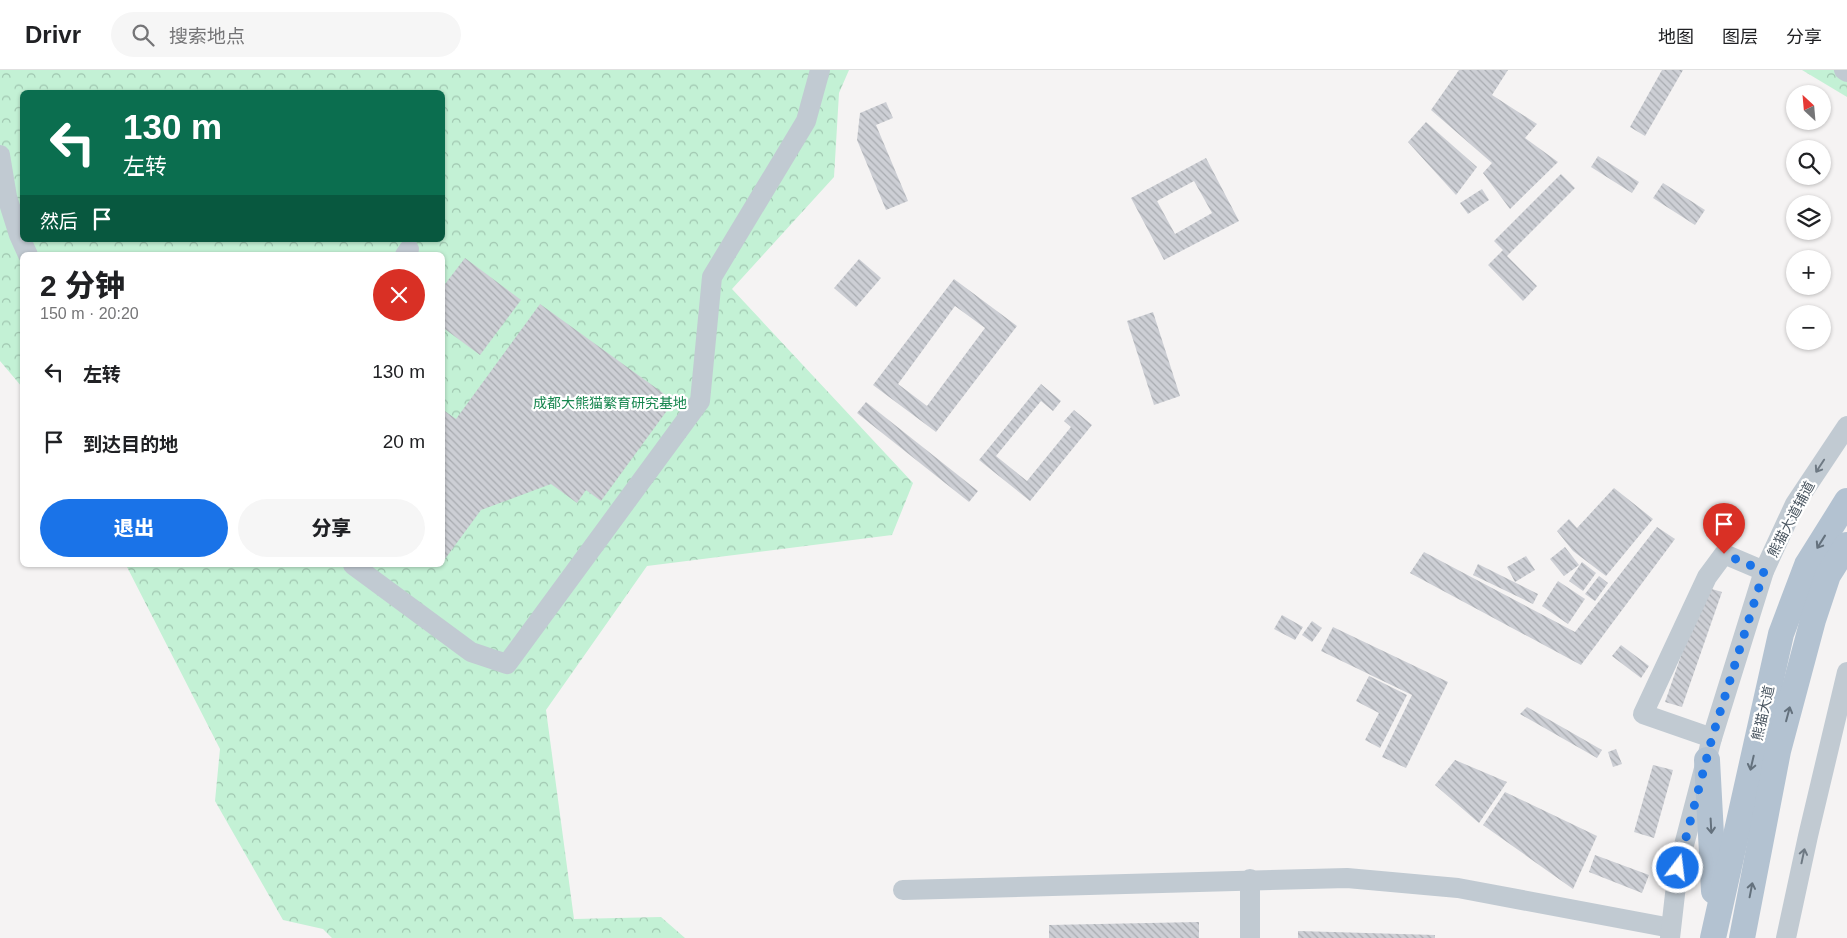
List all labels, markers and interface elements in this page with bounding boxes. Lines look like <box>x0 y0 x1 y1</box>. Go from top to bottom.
search box <box>111 12 461 57</box>
text: Drivr <box>25 21 81 48</box>
icon: search <box>129 21 157 49</box>
text: 搜索地点 <box>169 26 245 47</box>
text: 地图 <box>1658 27 1694 47</box>
text: 图层 <box>1722 27 1758 47</box>
text: 分享 <box>1786 27 1822 47</box>
north arrow <box>1786 85 1831 130</box>
map controls <box>1786 85 1831 350</box>
text: 130 m <box>123 107 222 146</box>
icon: left <box>40 110 105 175</box>
button: search <box>1786 140 1831 185</box>
text: 左转 <box>123 154 167 179</box>
button: layers <box>1786 195 1831 240</box>
icon: arrive <box>88 205 116 233</box>
text: 然后 <box>40 211 78 232</box>
button: + <box>1786 250 1831 295</box>
text: 2 分钟 <box>40 269 125 302</box>
button: close <box>373 269 425 321</box>
text: 150 m · 20:20 <box>40 305 139 322</box>
button: − <box>1786 305 1831 350</box>
icon: left <box>40 358 68 386</box>
text: 130 m <box>372 361 425 382</box>
text: 左转 <box>83 364 121 385</box>
park label: 成都大熊猫繁育研究基地 <box>533 395 687 411</box>
icon: arrive <box>40 428 68 456</box>
text: 20 m <box>383 431 425 452</box>
text: 到达目的地 <box>83 434 178 455</box>
one-way arrow <box>1815 459 1825 473</box>
street label: 熊猫大道辅道 <box>1764 478 1818 560</box>
button: 退出 <box>40 499 228 557</box>
button: 分享 <box>238 499 425 557</box>
pin <box>1703 503 1745 554</box>
icon: arrive <box>1710 510 1738 538</box>
one-way arrow <box>1816 534 1826 548</box>
street label: 熊猫大道 <box>1749 684 1777 742</box>
one-way arrow <box>1784 707 1793 723</box>
one-way arrow <box>1747 754 1756 770</box>
one-way arrow <box>1706 817 1715 833</box>
position arrow <box>1651 841 1703 893</box>
one-way arrow <box>1799 848 1809 864</box>
one-way arrow <box>1747 883 1756 899</box>

